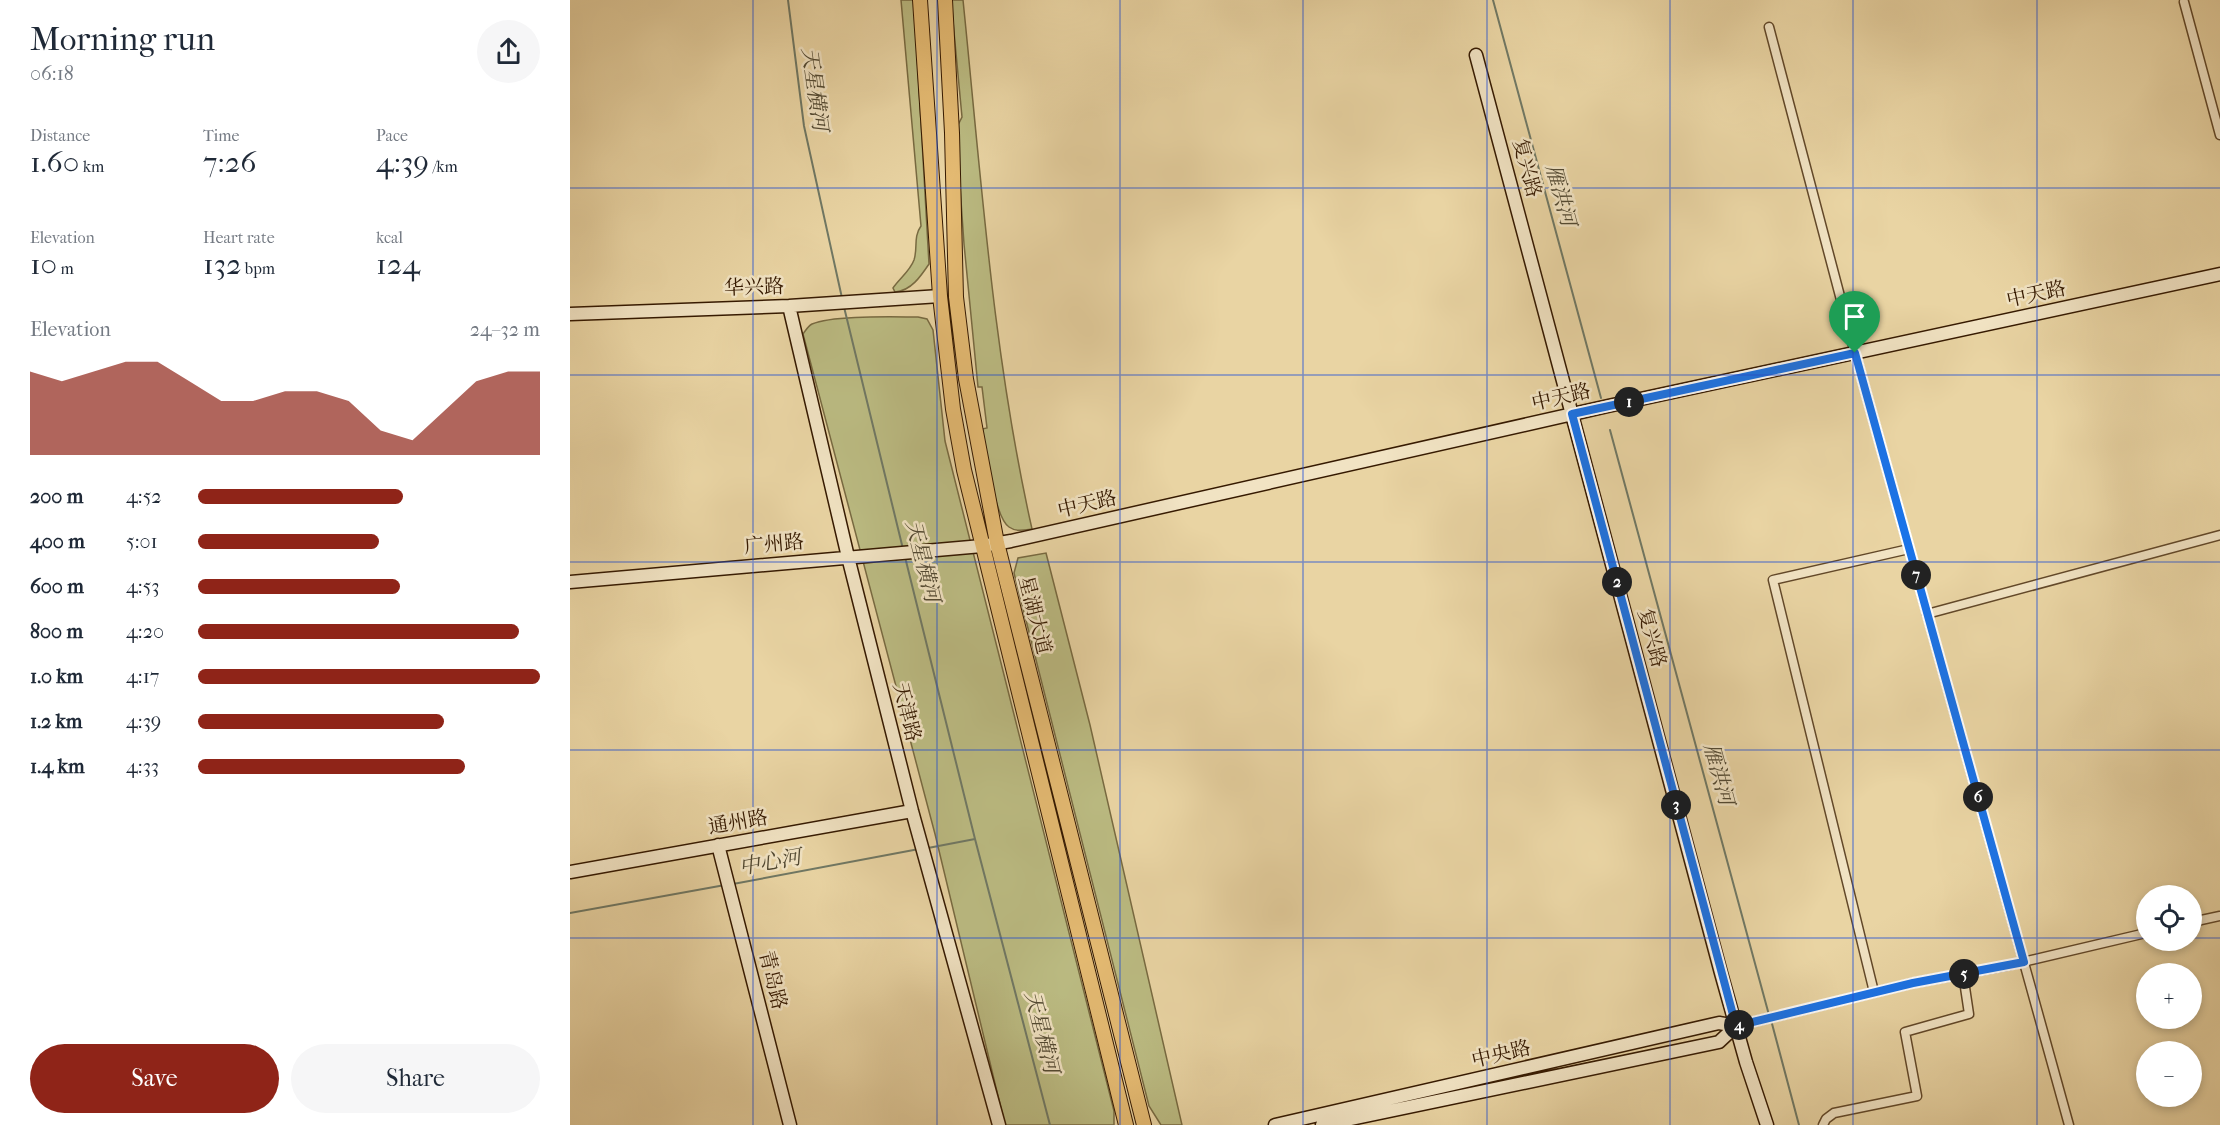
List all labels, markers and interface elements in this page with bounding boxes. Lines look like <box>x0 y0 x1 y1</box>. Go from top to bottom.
text: Morning run <box>30 20 215 59</box>
button: share <box>477 20 540 83</box>
water label: 天星横河 <box>797 46 833 136</box>
text: 06:18 <box>30 62 74 85</box>
text: Distance <box>30 126 90 145</box>
text: Time <box>203 126 239 145</box>
text: Pace <box>376 126 408 145</box>
street label: 复兴路 <box>1508 136 1546 200</box>
text: 1.60 <box>30 145 79 180</box>
text: 7:26 <box>203 145 256 180</box>
text: 4:39 <box>376 145 429 180</box>
text: km <box>79 157 104 176</box>
text: /km <box>429 157 458 176</box>
water label: 雁洪河 <box>1541 161 1582 232</box>
text: Elevation <box>30 228 95 247</box>
text: Heart rate <box>203 228 275 247</box>
text: kcal <box>376 228 403 247</box>
text: 10 <box>30 247 57 282</box>
text: 132 <box>203 247 241 282</box>
text: 124 <box>376 247 420 282</box>
text: m <box>57 259 74 278</box>
text: bpm <box>241 259 275 278</box>
street label: 华兴路 <box>724 274 784 300</box>
street label: 中天路 <box>2004 277 2068 311</box>
pin <box>1829 291 1880 353</box>
icon: arrive <box>1838 300 1871 333</box>
text: Elevation <box>30 318 111 341</box>
text: 24–32 m <box>470 318 540 341</box>
street label: 中天路 <box>1529 379 1593 415</box>
pin: 1 <box>1614 387 1644 417</box>
text: 1 <box>1626 392 1632 411</box>
text: 200 m <box>30 485 83 508</box>
text: 4:52 <box>126 485 162 508</box>
street label: 中天路 <box>1055 486 1119 522</box>
water label: 天星横河 <box>901 517 946 609</box>
text: 400 m <box>30 530 85 553</box>
text: 5:01 <box>126 530 158 553</box>
street label: 广州路 <box>743 530 805 558</box>
pin: 7 <box>1901 560 1931 590</box>
text: 7 <box>1912 565 1920 584</box>
pin: 2 <box>1602 567 1632 597</box>
text: 2 <box>1613 572 1621 591</box>
street label: 星湖大道 <box>1014 573 1056 657</box>
text: 600 m <box>30 575 84 598</box>
text: 4:53 <box>126 575 160 598</box>
street label: 复兴路 <box>1633 606 1671 670</box>
text: 800 m <box>30 620 83 643</box>
text: 4:20 <box>126 620 164 643</box>
text: 1.0 km <box>30 665 83 688</box>
text: 4:17 <box>126 665 159 688</box>
street label: 天津路 <box>889 680 925 744</box>
text: 1.2 km <box>30 710 83 733</box>
text: 4:39 <box>126 710 161 733</box>
water label: 雁洪河 <box>1699 740 1740 811</box>
text: 1.4 km <box>30 755 85 778</box>
text: 4:33 <box>126 755 159 778</box>
pin: 6 <box>1963 782 1993 812</box>
text: 6 <box>1974 787 1982 806</box>
pin: 3 <box>1661 790 1691 820</box>
text: 3 <box>1673 795 1679 814</box>
street label: 通州路 <box>706 805 770 839</box>
water label: 中心河 <box>737 844 807 879</box>
map controls <box>2136 885 2202 1107</box>
button: locate <box>2136 885 2202 951</box>
street label: 青岛路 <box>755 948 791 1012</box>
pin: 5 <box>1949 959 1979 989</box>
button: + <box>2136 963 2202 1029</box>
text: 5 <box>1961 964 1967 983</box>
water label: 天星横河 <box>1020 988 1065 1080</box>
pin: 4 <box>1724 1010 1754 1040</box>
text: 4 <box>1734 1015 1744 1034</box>
street label: 中央路 <box>1469 1036 1533 1072</box>
button: − <box>2136 1041 2202 1107</box>
button: Save <box>30 1044 279 1113</box>
button: Share <box>291 1044 540 1113</box>

